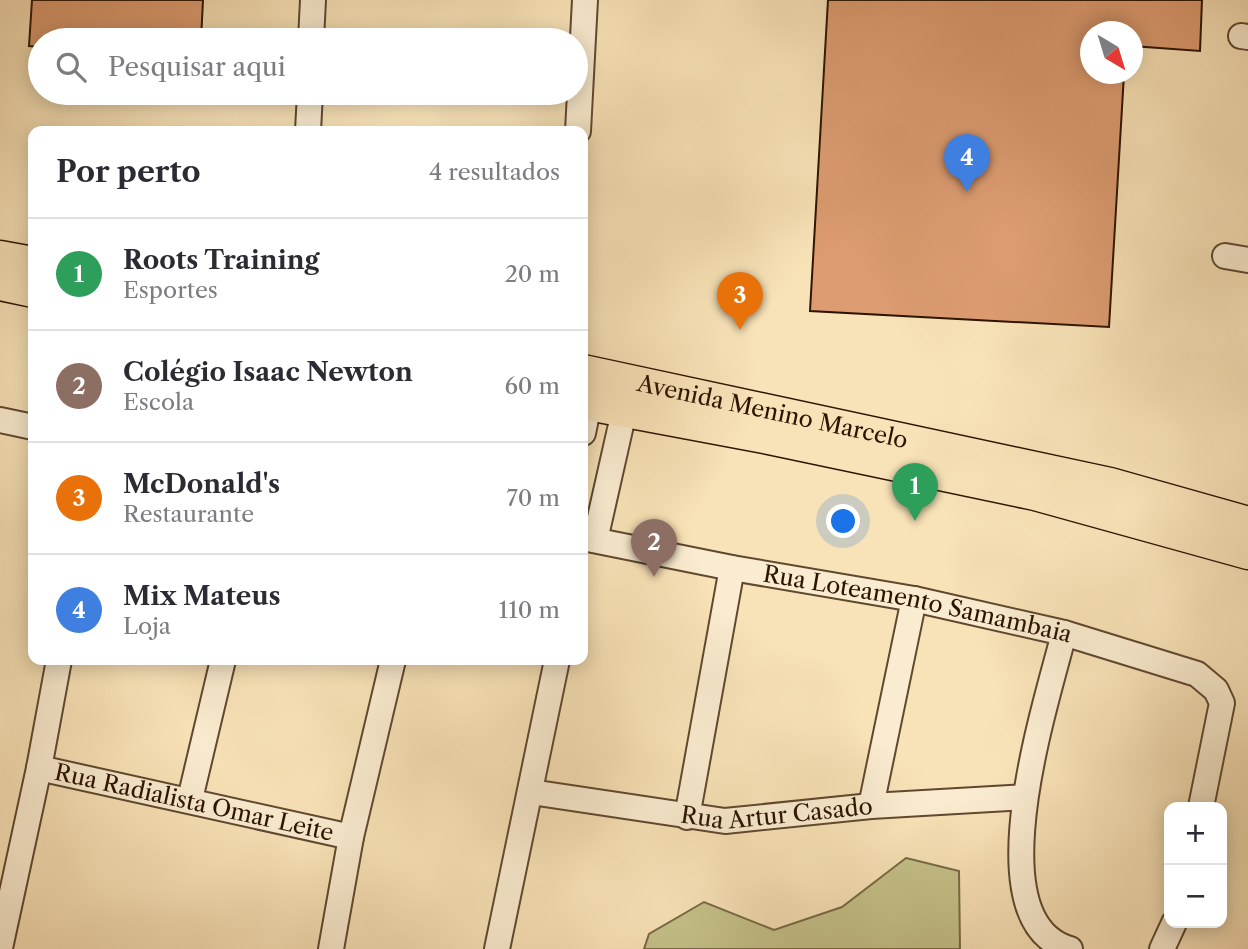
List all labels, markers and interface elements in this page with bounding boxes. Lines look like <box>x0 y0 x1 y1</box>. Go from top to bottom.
north arrow <box>1080 21 1143 84</box>
search box <box>28 28 588 105</box>
icon: search <box>52 48 90 86</box>
text: Pesquisar aqui <box>108 51 286 83</box>
pin: 4 <box>944 134 990 192</box>
text: Por perto <box>56 153 201 190</box>
text: 4 resultados <box>429 158 560 186</box>
text: Roots Training <box>123 244 320 276</box>
text: 1 <box>74 260 84 288</box>
text: 20 m <box>505 260 560 288</box>
pin: 3 <box>717 272 763 330</box>
text: Esportes <box>123 276 218 304</box>
text: Colégio Isaac Newton <box>123 356 413 388</box>
street label: Avenida Menino Marcelo <box>634 369 911 454</box>
text: 2 <box>72 372 86 400</box>
text: 60 m <box>504 372 560 400</box>
text: Escola <box>123 388 194 416</box>
pin: 1 <box>892 463 938 521</box>
text: McDonald's <box>123 468 280 500</box>
text: 3 <box>73 484 86 512</box>
text: 70 m <box>507 484 560 512</box>
text: Restaurante <box>123 500 254 528</box>
your location <box>826 504 860 538</box>
pin: 2 <box>631 519 677 577</box>
street label: Rua Loteamento Samambaia <box>761 560 1076 649</box>
text: Mix Mateus <box>123 580 281 612</box>
text: 4 <box>72 596 86 624</box>
text: 110 m <box>499 596 560 624</box>
text: Loja <box>123 612 171 640</box>
street label: Rua Radialista Omar Leite <box>52 758 336 847</box>
street label: Rua Artur Casado <box>679 792 874 835</box>
map controls <box>1164 802 1227 928</box>
button: + <box>1164 802 1227 865</box>
button: − <box>1164 865 1227 928</box>

